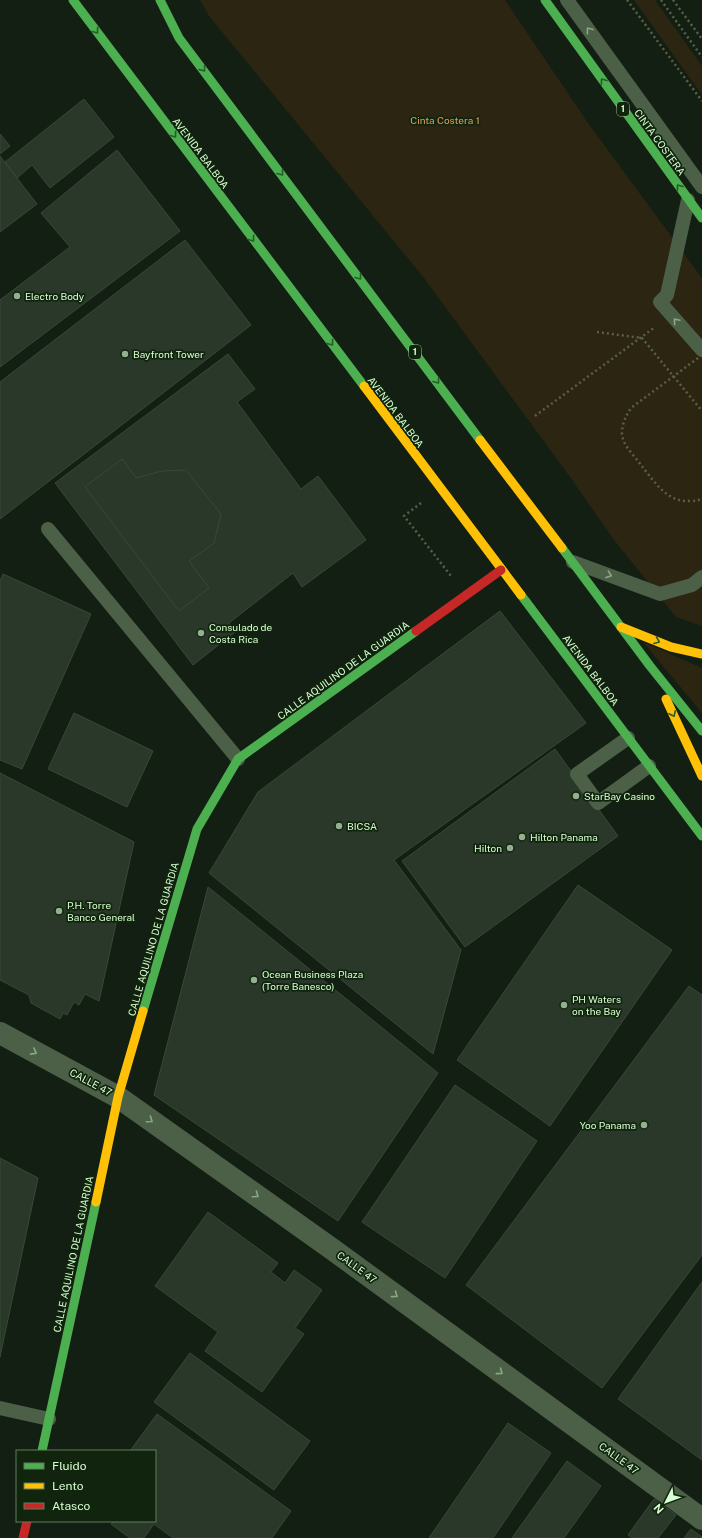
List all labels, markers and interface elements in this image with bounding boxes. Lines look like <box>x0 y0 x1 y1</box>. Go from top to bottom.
one-way arrow <box>91 27 98 34</box>
one-way arrow <box>587 28 594 35</box>
one-way arrow <box>198 65 205 72</box>
one-way arrow <box>601 79 608 86</box>
road number: 1 <box>617 102 629 116</box>
street label: CINTA COSTERA <box>632 107 688 177</box>
park label: Cinta Costera 1 <box>410 114 480 126</box>
street label: AVENIDA BALBOA <box>170 115 232 191</box>
one-way arrow <box>169 131 177 138</box>
one-way arrow <box>276 169 283 176</box>
one-way arrow <box>676 184 684 191</box>
one-way arrow <box>248 235 255 242</box>
one-way arrow <box>354 273 361 280</box>
place label: Electro Body <box>25 290 85 302</box>
marker: Electro Body <box>12 291 22 301</box>
one-way arrow <box>674 318 681 325</box>
one-way arrow <box>326 338 333 345</box>
road number: 1 <box>409 345 421 359</box>
place label: Bayfront Tower <box>133 348 204 360</box>
marker: Bayfront Tower <box>120 349 130 359</box>
street label: AVENIDA BALBOA <box>365 374 427 450</box>
one-way arrow <box>432 377 439 384</box>
one-way arrow <box>606 571 613 579</box>
street label: CALLE AQUILINO DE LA GUARDIA <box>275 618 411 722</box>
place label: Consulado de Costa Rica <box>209 621 273 645</box>
marker: Consulado de Costa Rica <box>196 628 206 638</box>
street label: AVENIDA BALBOA <box>560 632 622 708</box>
one-way arrow <box>654 637 661 645</box>
one-way arrow <box>668 709 676 717</box>
place label: StarBay Casino <box>584 790 655 802</box>
marker: StarBay Casino <box>571 791 581 801</box>
place label: BICSA <box>347 820 377 832</box>
marker: BICSA <box>334 821 344 831</box>
place label: Hilton Panama <box>530 831 598 843</box>
marker: Hilton Panama <box>517 832 527 842</box>
place label: Hilton <box>474 842 502 854</box>
marker: Hilton <box>505 843 515 853</box>
street label: CALLE AQUILINO DE LA GUARDIA <box>125 861 181 1017</box>
place label: P.H. Torre Banco General <box>67 899 135 923</box>
marker: P.H. Torre Banco General <box>54 906 64 916</box>
place label: Ocean Business Plaza (Torre Banesco) <box>262 968 363 992</box>
marker: Ocean Business Plaza (Torre Banesco) <box>249 975 259 985</box>
place label: PH Waters on the Bay <box>572 993 622 1017</box>
marker: PH Waters on the Bay <box>559 1000 569 1010</box>
one-way arrow <box>30 1047 37 1054</box>
street label: CALLE 47 <box>68 1066 114 1098</box>
one-way arrow <box>146 1115 153 1122</box>
place label: Yoo Panama <box>580 1119 636 1131</box>
marker: Yoo Panama <box>639 1120 649 1130</box>
street label: CALLE AQUILINO DE LA GUARDIA <box>51 1175 95 1333</box>
one-way arrow <box>252 1190 259 1198</box>
street label: CALLE 47 <box>335 1249 379 1285</box>
one-way arrow <box>391 1290 398 1297</box>
one-way arrow <box>496 1367 503 1374</box>
street label: CALLE 47 <box>597 1440 641 1476</box>
legend <box>16 1450 156 1522</box>
text: Fluido <box>52 1459 87 1473</box>
text: Lento <box>52 1479 84 1493</box>
north arrow <box>646 1482 686 1522</box>
text: Atasco <box>52 1499 91 1513</box>
text: N <box>651 1501 666 1516</box>

